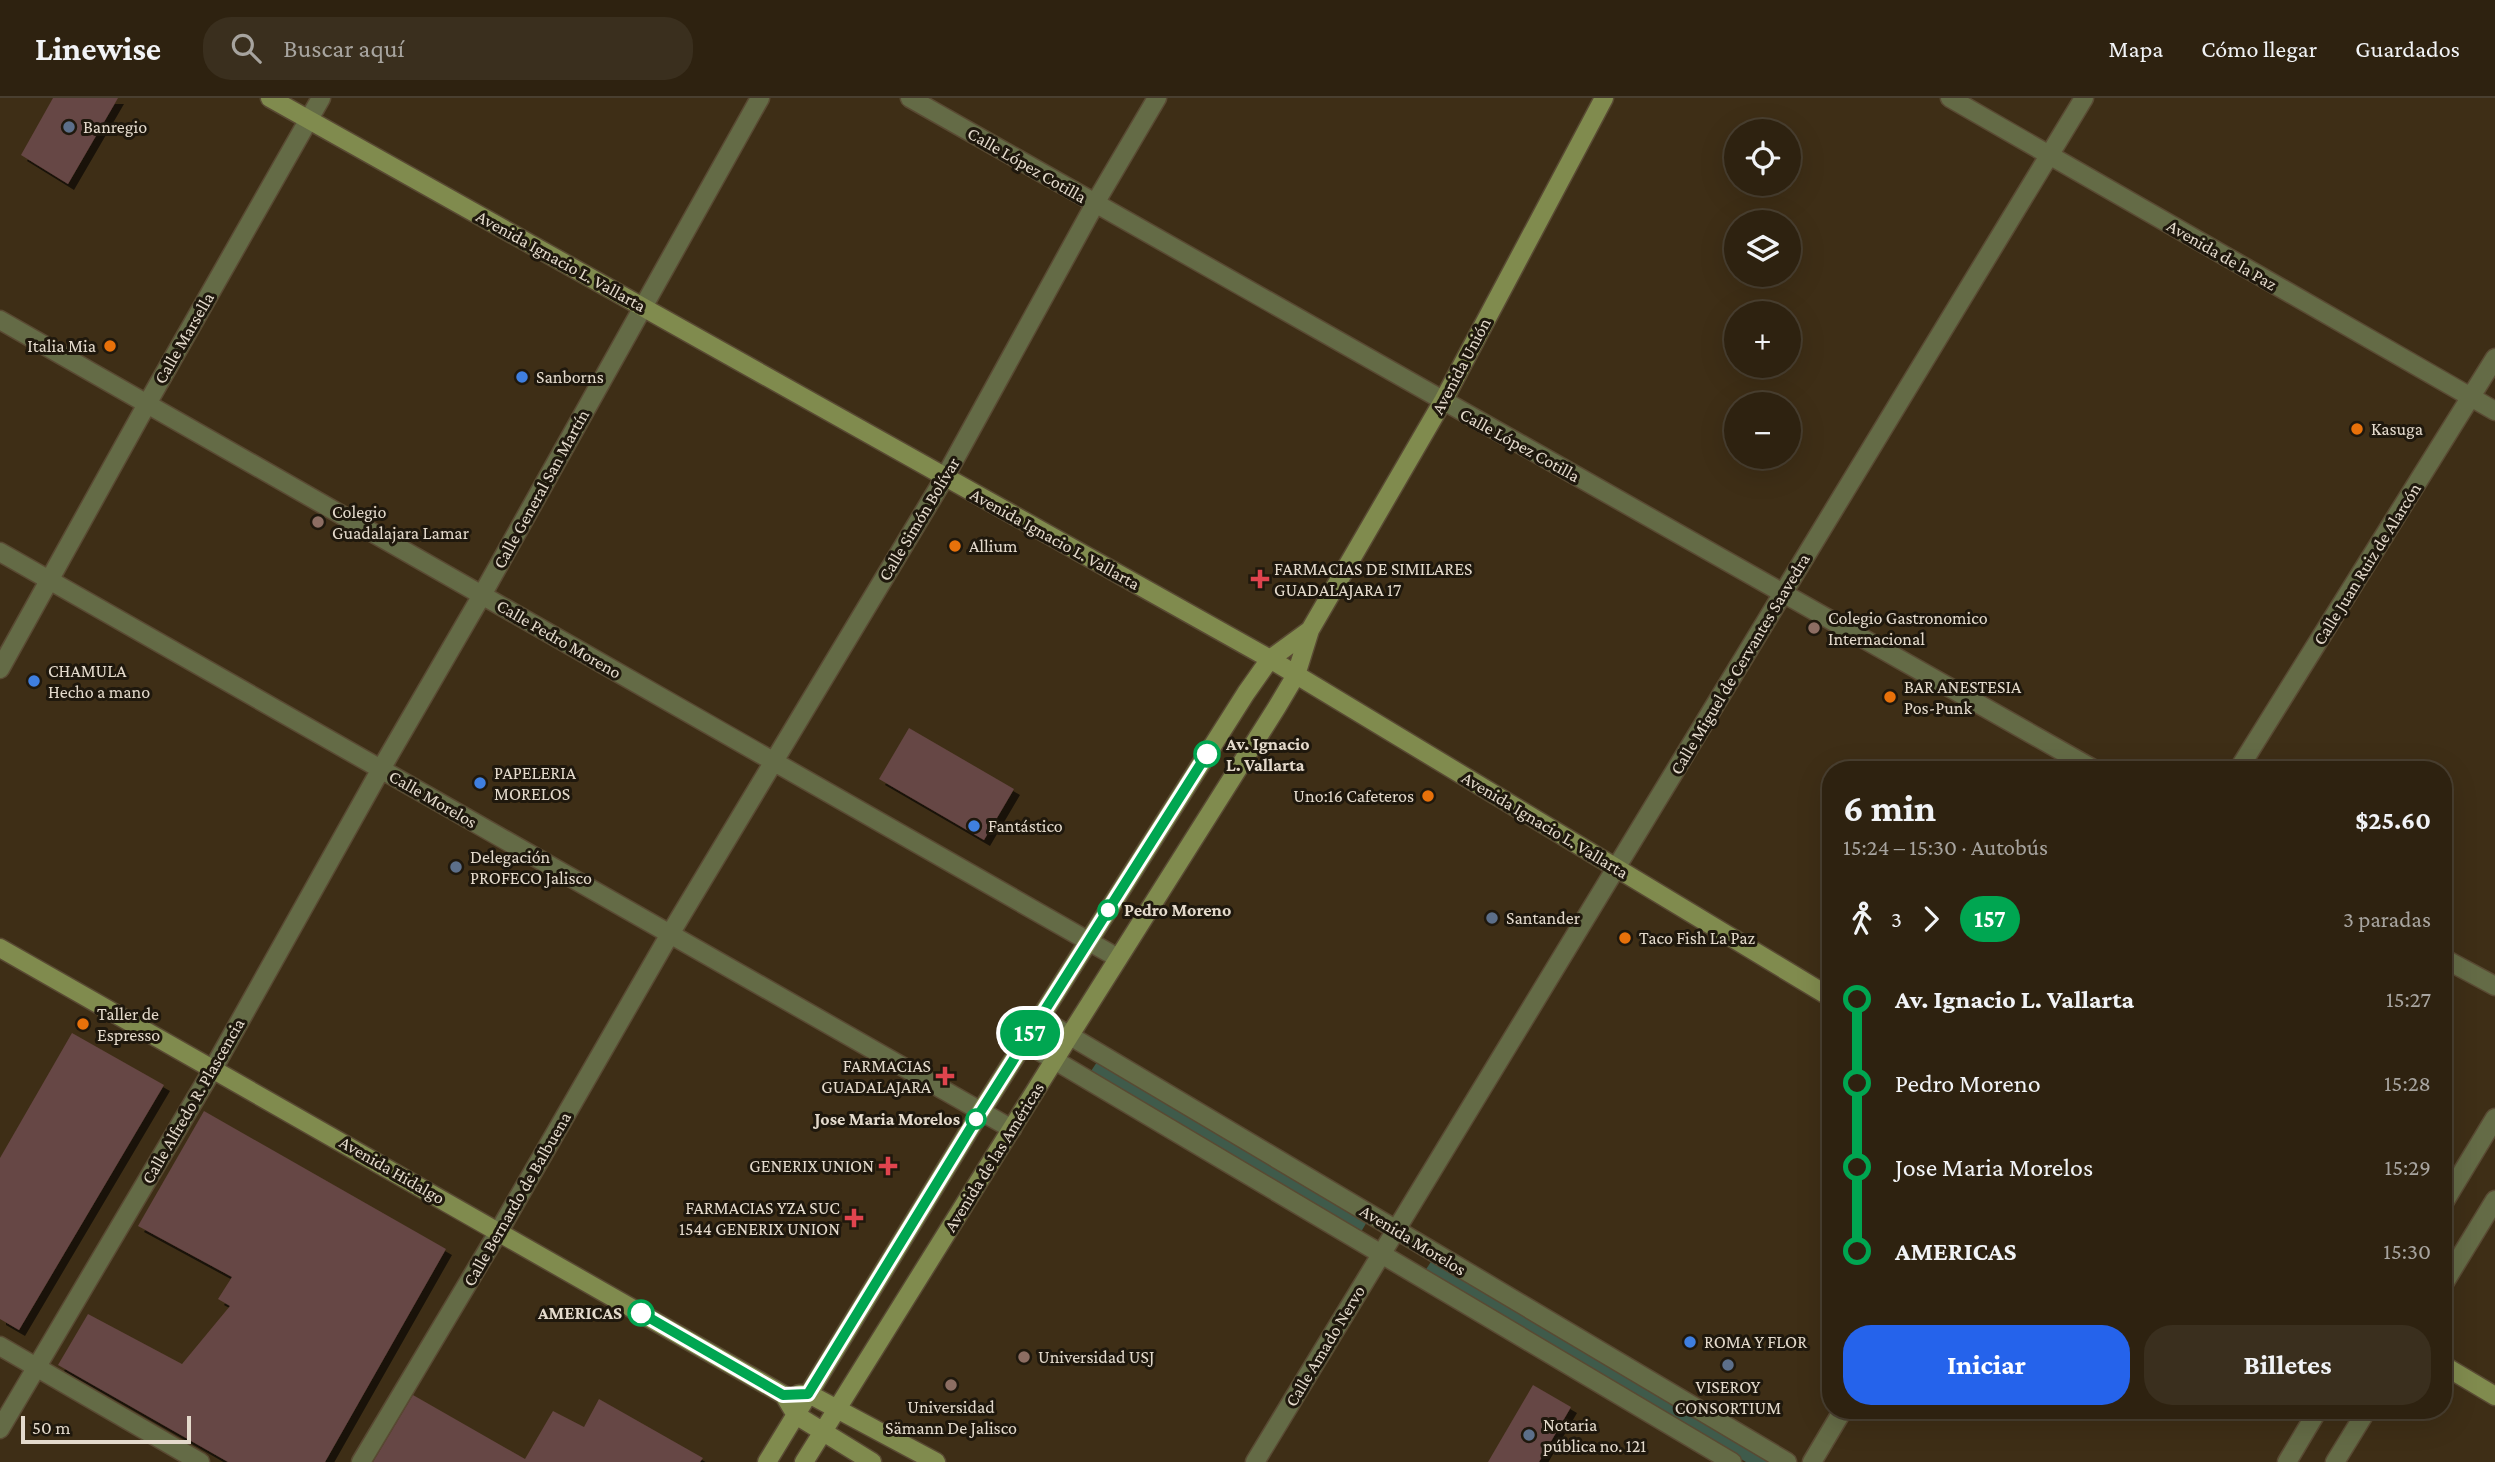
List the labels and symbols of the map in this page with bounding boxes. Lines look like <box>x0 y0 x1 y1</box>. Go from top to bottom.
place label: Banregio <box>83 117 147 137</box>
marker: Banregio <box>61 119 77 135</box>
street label: Calle López Cotilla <box>964 123 1090 207</box>
street label: Avenida Ignacio L. Vallarta <box>473 206 649 316</box>
street label: Avenida de la Paz <box>2164 215 2281 295</box>
street label: Calle Marsella <box>150 289 218 387</box>
street label: Avenida Unión <box>1427 314 1495 418</box>
place label: Italia Mia <box>27 336 96 356</box>
marker: Italia Mia <box>102 338 118 354</box>
place label: Sanborns <box>536 367 604 387</box>
marker: Sanborns <box>514 369 530 385</box>
street label: Calle López Cotilla <box>1457 404 1583 486</box>
street label: Calle General San Martín <box>489 406 593 572</box>
place label: Kasuga <box>2371 419 2423 439</box>
marker: Kasuga <box>2349 421 2365 437</box>
street label: Calle Simón Bolívar <box>874 453 964 584</box>
street label: Calle Juan Ruiz de Alarcón <box>2309 479 2425 649</box>
street label: Avenida Ignacio L. Vallarta <box>967 484 1143 594</box>
place label: Colegio Guadalajara Lamar <box>332 502 470 544</box>
marker: Colegio Guadalajara Lamar <box>310 514 326 530</box>
place label: Allium <box>969 536 1018 556</box>
marker: Allium <box>947 538 963 554</box>
street label: Calle Miguel de Cervantes Saavedra <box>1666 550 1814 778</box>
place label: FARMACIAS DE SIMILARES GUADALAJARA 17 <box>1274 559 1473 600</box>
marker: FARMACIAS DE SIMILARES GUADALAJARA 17 <box>1252 571 1268 587</box>
street label: Calle Pedro Moreno <box>493 595 625 683</box>
place label: Colegio Gastronomico Internacional <box>1828 608 1988 649</box>
marker: Colegio Gastronomico Internacional <box>1806 620 1822 636</box>
place label: CHAMULA Hecho a mano <box>48 661 150 702</box>
marker: CHAMULA Hecho a mano <box>26 673 42 689</box>
place label: BAR ANESTESIA Pos-Punk <box>1904 677 2022 718</box>
marker: BAR ANESTESIA Pos-Punk <box>1882 689 1898 705</box>
place label: Av. Ignacio L. Vallarta <box>1225 734 1310 775</box>
marker: Av. Ignacio L. Vallarta <box>1194 741 1220 767</box>
place label: PAPELERIA MORELOS <box>494 763 577 804</box>
street label: Calle Morelos <box>386 766 480 832</box>
street label: Avenida Ignacio L. Vallarta <box>1458 767 1632 883</box>
marker: PAPELERIA MORELOS <box>472 775 488 791</box>
place label: Uno:16 Cafeteros <box>1293 786 1414 806</box>
marker: Uno:16 Cafeteros <box>1420 788 1436 804</box>
place label: Fantástico <box>988 816 1063 836</box>
marker: Fantástico <box>966 818 982 834</box>
place label: Delegación PROFECO Jalisco <box>470 847 592 888</box>
marker: Delegación PROFECO Jalisco <box>448 859 464 875</box>
marker: Pedro Moreno <box>1098 900 1118 920</box>
place label: Pedro Moreno <box>1124 900 1231 920</box>
place label: Santander <box>1506 908 1581 928</box>
marker: Santander <box>1484 910 1500 926</box>
place label: Taco Fish La Paz <box>1639 928 1756 948</box>
marker: Taco Fish La Paz <box>1617 930 1633 946</box>
place label: Taller de Espresso <box>97 1004 160 1045</box>
line badge: 157 <box>990 1010 1070 1056</box>
street label: Calle Alfredo R. Plascencia <box>137 1015 249 1187</box>
marker: Taller de Espresso <box>75 1016 91 1032</box>
place label: FARMACIAS GUADALAJARA <box>821 1056 932 1097</box>
marker: FARMACIAS GUADALAJARA <box>937 1068 953 1084</box>
street label: Avenida de las Américas <box>940 1079 1048 1235</box>
street label: Calle Bernardo de Balbuena <box>459 1108 575 1290</box>
place label: Jose Maria Morelos <box>812 1109 960 1129</box>
marker: Jose Maria Morelos <box>966 1109 986 1129</box>
street label: Avenida Hidalgo <box>336 1132 448 1208</box>
place label: GENERIX UNION <box>749 1156 874 1176</box>
marker: GENERIX UNION <box>880 1158 896 1174</box>
place label: FARMACIAS YZA SUC 1544 GENERIX UNION <box>679 1198 840 1239</box>
street label: Avenida Morelos <box>1356 1201 1470 1279</box>
marker: FARMACIAS YZA SUC 1544 GENERIX UNION <box>846 1210 862 1226</box>
street label: Calle Amado Nervo <box>1281 1282 1369 1410</box>
marker: AMERICAS <box>628 1300 654 1326</box>
place label: AMERICAS <box>537 1303 622 1323</box>
place label: ROMA Y FLOR <box>1704 1332 1808 1352</box>
marker: ROMA Y FLOR <box>1682 1334 1698 1350</box>
place label: Universidad USJ <box>1038 1347 1154 1367</box>
marker: Universidad USJ <box>1016 1349 1032 1365</box>
marker: VISEROY CONSORTIUM <box>1720 1357 1736 1373</box>
marker: Universidad Sämann De Jalisco <box>943 1377 959 1393</box>
place label: VISEROY CONSORTIUM <box>1675 1377 1781 1418</box>
place label: Universidad Sämann De Jalisco <box>885 1397 1017 1438</box>
scale bar <box>21 1413 191 1445</box>
place label: Notaria pública no. 121 <box>1543 1415 1646 1456</box>
marker: Notaria pública no. 121 <box>1521 1427 1537 1443</box>

